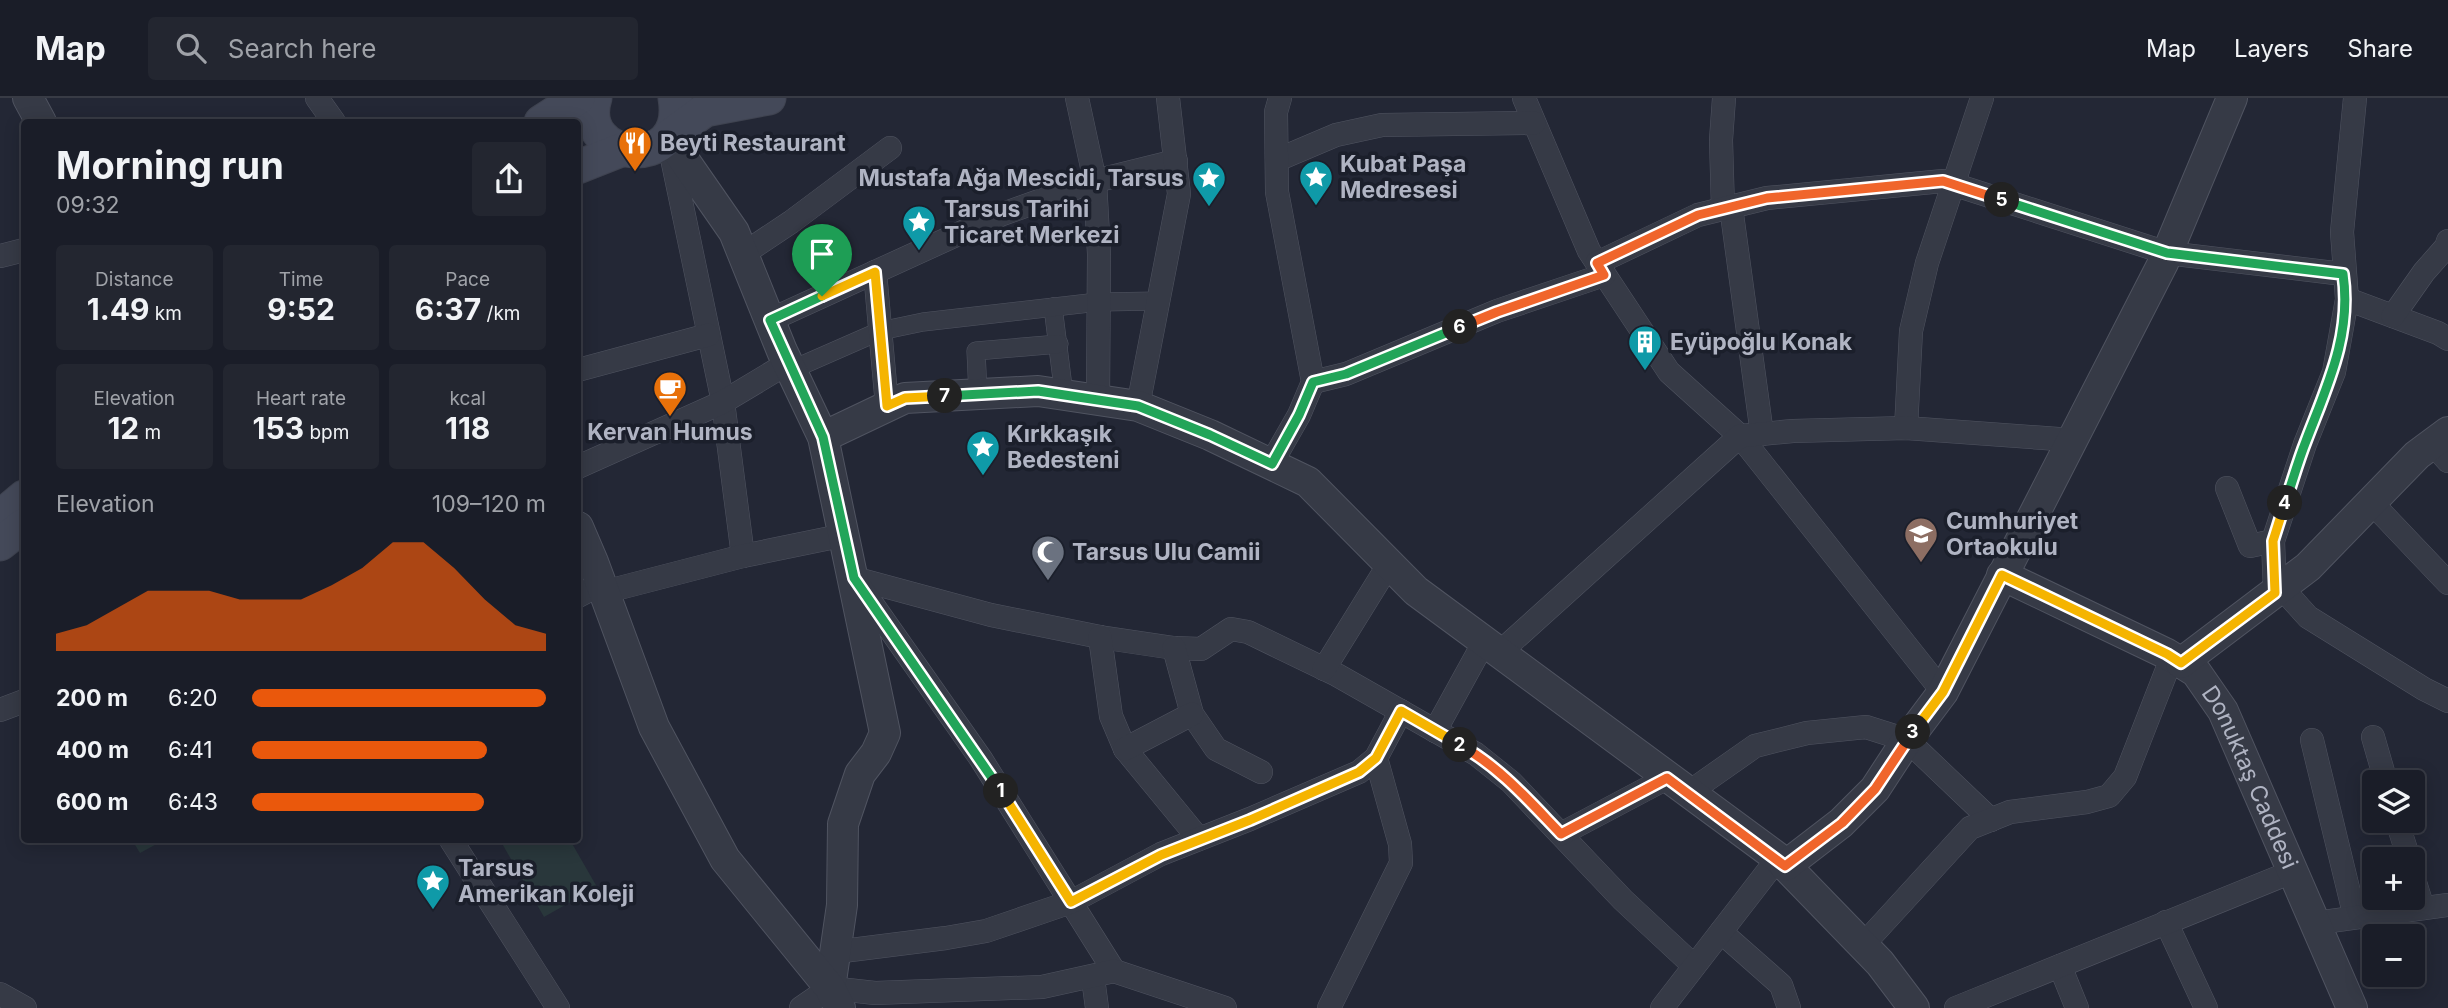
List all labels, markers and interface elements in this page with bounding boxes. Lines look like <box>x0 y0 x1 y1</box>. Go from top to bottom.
search box <box>148 17 638 80</box>
text: Map <box>35 28 106 68</box>
icon: search <box>172 29 210 67</box>
text: Search here <box>228 33 376 64</box>
text: Map <box>2146 34 2196 63</box>
text: Layers <box>2234 34 2309 63</box>
text: Share <box>2347 34 2413 63</box>
restaurant icon: Beyti Restaurant <box>616 124 654 173</box>
place label: Beyti Restaurant <box>660 129 846 157</box>
text: Morning run <box>56 142 284 188</box>
button: share <box>472 142 546 216</box>
place label: Kubat Paşa Medresesi <box>1340 150 1466 204</box>
place icon: Kubat Paşa Medresesi <box>1297 158 1335 207</box>
place icon: Mustafa Ağa Mescidi, Tarsus <box>1190 159 1228 208</box>
place label: Mustafa Ağa Mescidi, Tarsus <box>859 164 1184 192</box>
pin: 5 <box>1984 182 2020 217</box>
text: 5 <box>1995 188 2008 211</box>
text: 09:32 <box>56 191 120 219</box>
place label: Tarsus Tarihi Ticaret Merkezi <box>944 195 1119 249</box>
place icon: Tarsus Tarihi Ticaret Merkezi <box>900 203 938 252</box>
pin <box>792 224 852 296</box>
icon: arrive <box>803 235 841 273</box>
text: Distance <box>95 268 174 291</box>
text: Time <box>279 268 323 291</box>
text: Pace <box>445 268 490 291</box>
text: 1.49 <box>87 291 149 327</box>
text: 9:52 <box>267 291 335 327</box>
text: 6:37 <box>415 291 481 327</box>
text: km <box>149 302 182 325</box>
text: /km <box>481 302 520 325</box>
pin: 6 <box>1442 310 1478 344</box>
text: 6 <box>1453 315 1466 338</box>
building icon: Eyüpoğlu Konak <box>1626 323 1664 372</box>
place label: Eyüpoğlu Konak <box>1670 328 1853 356</box>
cafe icon: Kervan Humus <box>651 369 689 418</box>
pin: 7 <box>928 378 962 414</box>
text: 7 <box>939 384 950 407</box>
text: Elevation <box>94 387 175 410</box>
text: Heart rate <box>256 387 346 410</box>
text: kcal <box>450 387 486 410</box>
text: 12 <box>107 410 139 446</box>
text: 153 <box>253 410 304 446</box>
text: 118 <box>445 410 490 446</box>
place label: Kervan Humus <box>587 418 753 446</box>
place label: Kırkkaşık Bedesteni <box>1007 420 1119 474</box>
text: m <box>139 421 161 444</box>
text: bpm <box>304 421 349 444</box>
place icon: Kırkkaşık Bedesteni <box>964 428 1002 477</box>
pin: 4 <box>2268 486 2302 520</box>
text: Elevation <box>56 490 155 518</box>
text: 109–120 m <box>432 490 546 518</box>
text: 4 <box>2278 491 2291 514</box>
place label: Cumhuriyet Ortaokulu <box>1946 507 2079 561</box>
school or university icon: Cumhuriyet Ortaokulu <box>1902 515 1940 564</box>
mosque icon: Tarsus Ulu Camii <box>1029 533 1067 582</box>
place label: Tarsus Ulu Camii <box>1072 538 1261 566</box>
street label: Donuktaş Caddesi <box>2196 680 2304 873</box>
text: 200 m <box>56 684 128 712</box>
text: 6:20 <box>168 684 217 712</box>
pin: 3 <box>1896 714 1930 750</box>
text: 3 <box>1906 720 1919 743</box>
pin: 2 <box>1442 728 1478 762</box>
text: 2 <box>1454 733 1465 756</box>
text: 400 m <box>56 736 129 764</box>
text: 6:41 <box>168 736 213 764</box>
map controls <box>2362 770 2425 987</box>
button: layers <box>2362 770 2425 833</box>
pin: 1 <box>984 774 1018 808</box>
text: 1 <box>996 779 1005 802</box>
text: 600 m <box>56 788 128 816</box>
text: 6:43 <box>168 788 218 816</box>
button: + <box>2362 847 2425 910</box>
place label: Tarsus Amerikan Koleji <box>458 854 634 908</box>
place icon: Tarsus Amerikan Koleji <box>414 862 452 911</box>
button: − <box>2362 924 2425 987</box>

